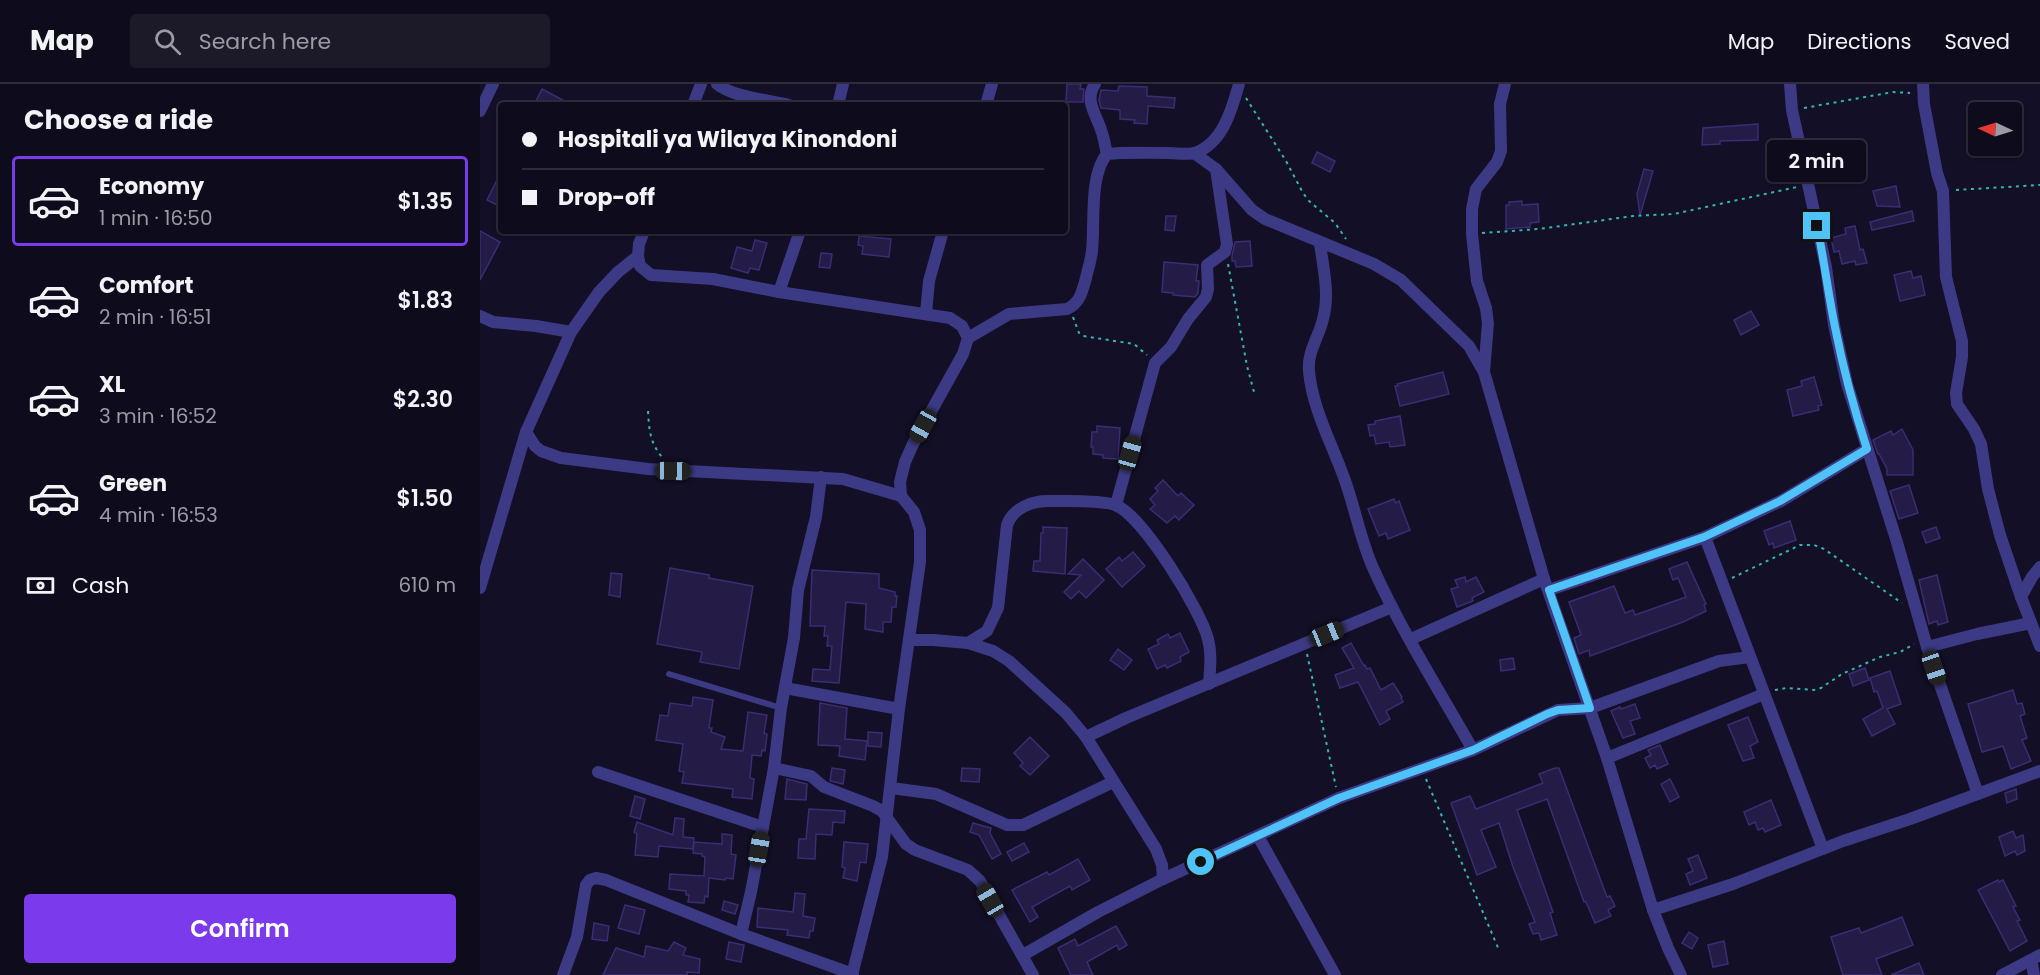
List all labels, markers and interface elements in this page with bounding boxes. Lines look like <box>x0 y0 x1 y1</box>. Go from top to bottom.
search box <box>130 14 550 68</box>
text: Map <box>30 21 94 60</box>
icon: search <box>151 25 184 58</box>
text: Search here <box>199 26 331 57</box>
text: Map <box>1728 27 1774 56</box>
text: Directions <box>1807 27 1911 56</box>
text: Saved <box>1944 27 2010 56</box>
text: Choose a ride <box>24 101 213 138</box>
north arrow <box>1968 102 2022 156</box>
map controls <box>1968 102 2022 156</box>
text: Hospitali ya Wilaya Kinondoni <box>558 124 897 155</box>
callout: 2 min <box>1768 139 1866 181</box>
text: 2 min <box>1789 147 1844 175</box>
text: Economy <box>99 171 204 202</box>
icon: car <box>27 174 81 228</box>
text: Drop-off <box>558 182 655 213</box>
text: $1.35 <box>398 186 453 217</box>
text: 1 min · 16:50 <box>99 204 212 232</box>
route end <box>1803 212 1830 239</box>
text: Comfort <box>99 270 193 301</box>
icon: car <box>27 273 81 327</box>
text: $1.83 <box>398 285 453 316</box>
text: 2 min · 16:51 <box>99 303 211 331</box>
text: XL <box>99 369 125 400</box>
icon: car <box>27 372 81 426</box>
text: $2.30 <box>393 384 453 415</box>
text: 3 min · 16:52 <box>99 402 217 430</box>
car <box>906 406 940 446</box>
car <box>1116 433 1144 473</box>
car <box>655 462 691 480</box>
text: Green <box>99 468 167 499</box>
icon: car <box>27 471 81 525</box>
text: $1.50 <box>397 483 453 514</box>
text: 4 min · 16:53 <box>99 501 218 529</box>
icon: cash <box>24 569 57 602</box>
text: Cash <box>72 570 129 601</box>
text: 610 m <box>398 571 456 599</box>
car <box>1307 619 1347 649</box>
car <box>1920 648 1948 688</box>
car <box>747 830 771 868</box>
route start <box>1187 848 1214 875</box>
car <box>973 880 1007 920</box>
button: Confirm <box>24 894 456 963</box>

